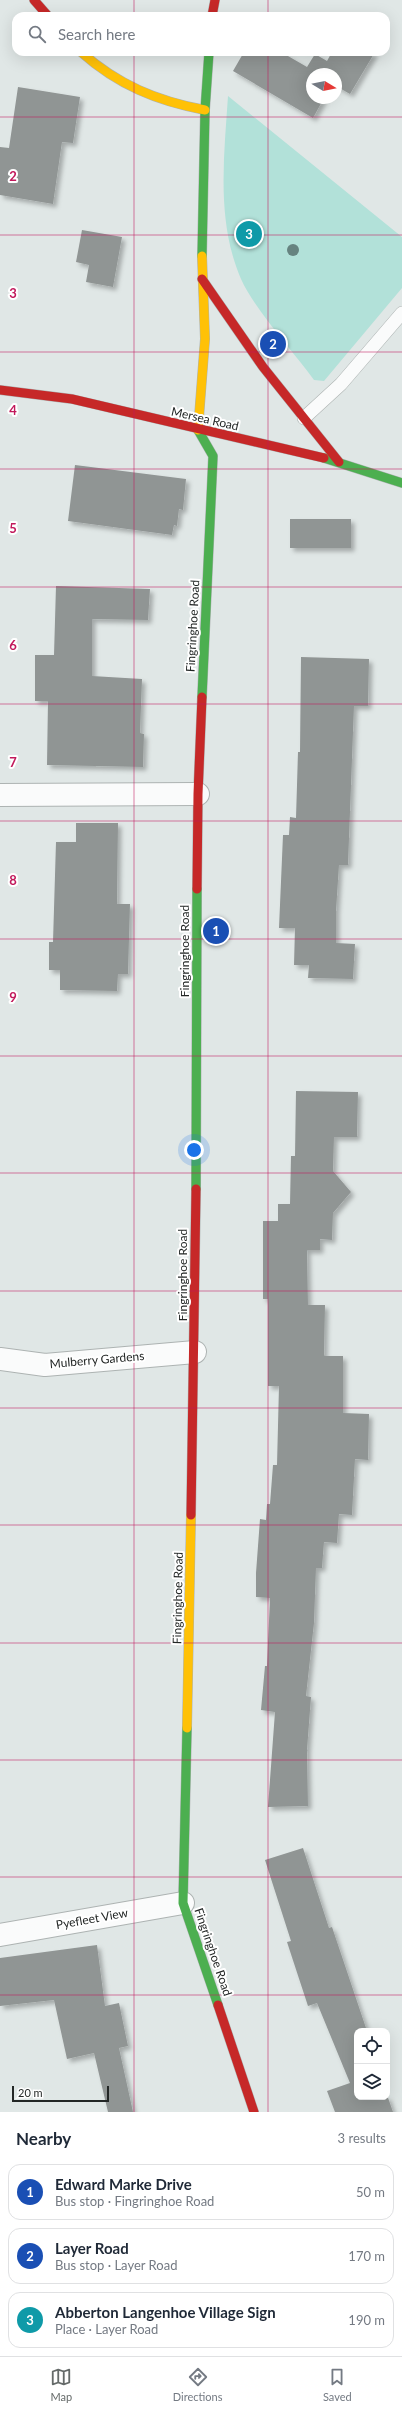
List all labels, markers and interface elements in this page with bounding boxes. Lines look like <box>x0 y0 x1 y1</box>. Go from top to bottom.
search box <box>12 12 390 56</box>
icon: search <box>26 23 48 45</box>
text: Search here <box>58 25 135 43</box>
north arrow <box>306 68 342 104</box>
text: 2 <box>9 168 17 184</box>
pin: 3 <box>236 219 262 249</box>
text: 3 <box>9 285 17 301</box>
pin: 2 <box>260 329 286 359</box>
text: 4 <box>9 402 17 418</box>
street label: Mersea Road <box>170 403 240 434</box>
text: 5 <box>9 520 17 536</box>
street label: Fingringhoe Road <box>183 579 202 672</box>
text: 6 <box>9 637 17 653</box>
text: 7 <box>9 754 17 770</box>
text: 8 <box>9 872 17 888</box>
street label: Fingringhoe Road <box>177 905 192 997</box>
pin: 1 <box>203 916 229 946</box>
text: 9 <box>9 989 17 1005</box>
your location <box>184 1140 204 1160</box>
street label: Fingringhoe Road <box>175 1229 190 1321</box>
street label: Mulberry Gardens <box>49 1348 145 1371</box>
street label: Fingringhoe Road <box>169 1552 186 1644</box>
street label: Pyefleet View <box>55 1905 130 1932</box>
street label: Fingringhoe Road <box>191 1906 236 1998</box>
map controls <box>354 2028 390 2100</box>
button: locate <box>354 2028 390 2064</box>
button: layers <box>354 2064 390 2100</box>
scale bar <box>12 2084 109 2103</box>
text: 20 m <box>18 2086 43 2099</box>
text: Nearby <box>16 2128 71 2149</box>
text: 3 results <box>338 2130 386 2146</box>
text: Edward Marke Drive <box>55 2175 192 2193</box>
text: 1 <box>26 2184 34 2200</box>
text: 50 m <box>356 2184 385 2200</box>
text: Bus stop · Fingringhoe Road <box>55 2193 214 2209</box>
text: Layer Road <box>55 2239 129 2257</box>
text: 2 <box>26 2248 34 2264</box>
text: 170 m <box>348 2248 385 2264</box>
text: Bus stop · Layer Road <box>55 2257 177 2273</box>
text: Abberton Langenhoe Village Sign <box>55 2303 276 2321</box>
text: 3 <box>26 2312 34 2328</box>
text: 190 m <box>348 2312 385 2328</box>
text: Place · Layer Road <box>55 2321 158 2337</box>
tab: Map <box>50 2366 72 2403</box>
tab: Directions <box>173 2366 222 2403</box>
tab: Saved <box>323 2366 352 2403</box>

